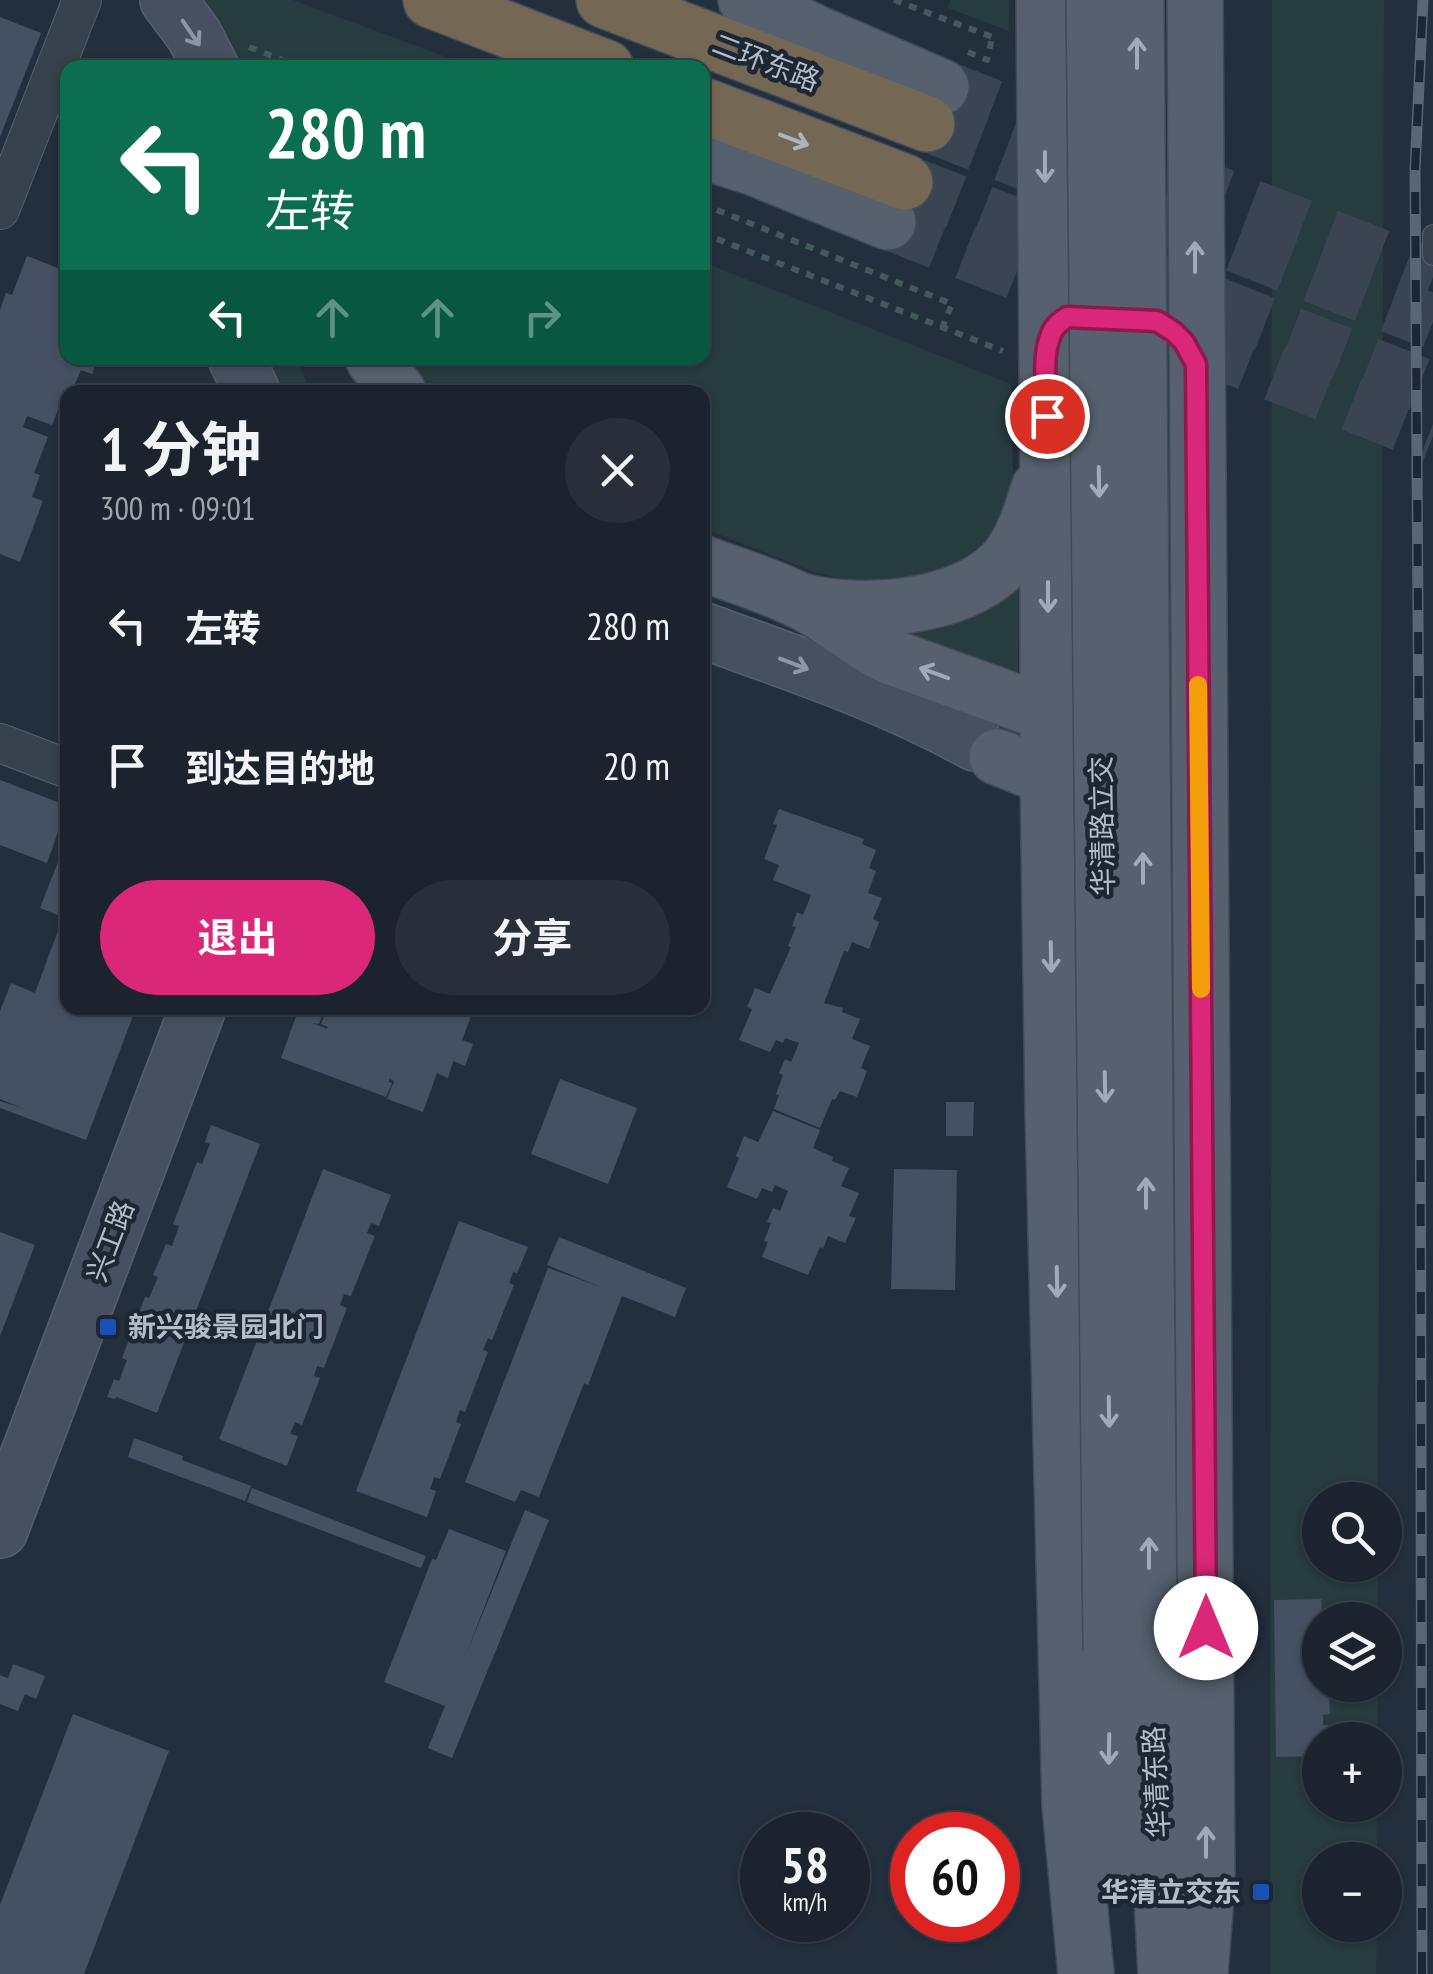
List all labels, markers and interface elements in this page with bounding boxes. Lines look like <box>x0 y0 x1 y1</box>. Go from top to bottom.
one-way arrow <box>181 18 202 46</box>
street label: 二环东路 <box>707 24 825 99</box>
one-way arrow <box>1128 37 1146 70</box>
text: 280 m <box>265 87 426 177</box>
icon: left <box>100 100 230 230</box>
one-way arrow <box>778 132 808 150</box>
one-way arrow <box>1036 150 1054 183</box>
text: 左转 <box>265 181 355 239</box>
one-way arrow <box>1186 241 1204 274</box>
icon: left <box>200 290 255 345</box>
icon: ahead <box>305 290 360 345</box>
icon: ahead <box>410 290 465 345</box>
icon: right <box>515 290 570 345</box>
pin <box>1005 374 1090 459</box>
icon: arrive <box>1020 389 1075 444</box>
text: 1 分钟 <box>100 410 261 488</box>
button: close <box>565 418 670 523</box>
one-way arrow <box>1090 466 1108 498</box>
text: 300 m · 09:01 <box>100 487 255 529</box>
one-way arrow <box>1038 580 1058 613</box>
icon: left <box>100 598 155 653</box>
text: 280 m <box>586 601 670 650</box>
text: 左转 <box>185 603 261 652</box>
one-way arrow <box>777 656 808 674</box>
one-way arrow <box>919 662 949 680</box>
icon: arrive <box>100 738 155 793</box>
text: 20 m <box>603 741 670 790</box>
text: 到达目的地 <box>185 743 375 792</box>
street label: 华清路立交 <box>1082 756 1121 896</box>
one-way arrow <box>1134 852 1152 884</box>
button: 退出 <box>100 880 375 995</box>
button: 分享 <box>395 880 670 995</box>
one-way arrow <box>1042 940 1060 973</box>
one-way arrow <box>1096 1070 1114 1103</box>
one-way arrow <box>1136 1177 1156 1210</box>
street label: 兴工路 <box>77 1195 142 1287</box>
one-way arrow <box>1048 1266 1067 1298</box>
place label: 新兴骏景园北门 <box>128 1308 324 1345</box>
marker: 新兴骏景园北门 <box>97 1316 119 1338</box>
one-way arrow <box>1099 1396 1118 1428</box>
map controls <box>1302 1482 1402 1942</box>
button: search <box>1302 1482 1402 1582</box>
one-way arrow <box>1139 1537 1158 1569</box>
position arrow <box>1154 1576 1258 1680</box>
button: layers <box>1302 1602 1402 1702</box>
button: + <box>1302 1722 1402 1822</box>
street label: 华清东路 <box>1134 1725 1177 1839</box>
one-way arrow <box>1100 1732 1118 1764</box>
speed limit sign: 60 <box>890 1812 1020 1942</box>
one-way arrow <box>1196 1826 1216 1858</box>
text: 58 <box>781 1832 829 1897</box>
button: − <box>1302 1842 1402 1942</box>
place label: 华清立交东 <box>1101 1873 1241 1910</box>
marker: 华清立交东 <box>1250 1881 1272 1903</box>
text: km/h <box>783 1886 827 1918</box>

